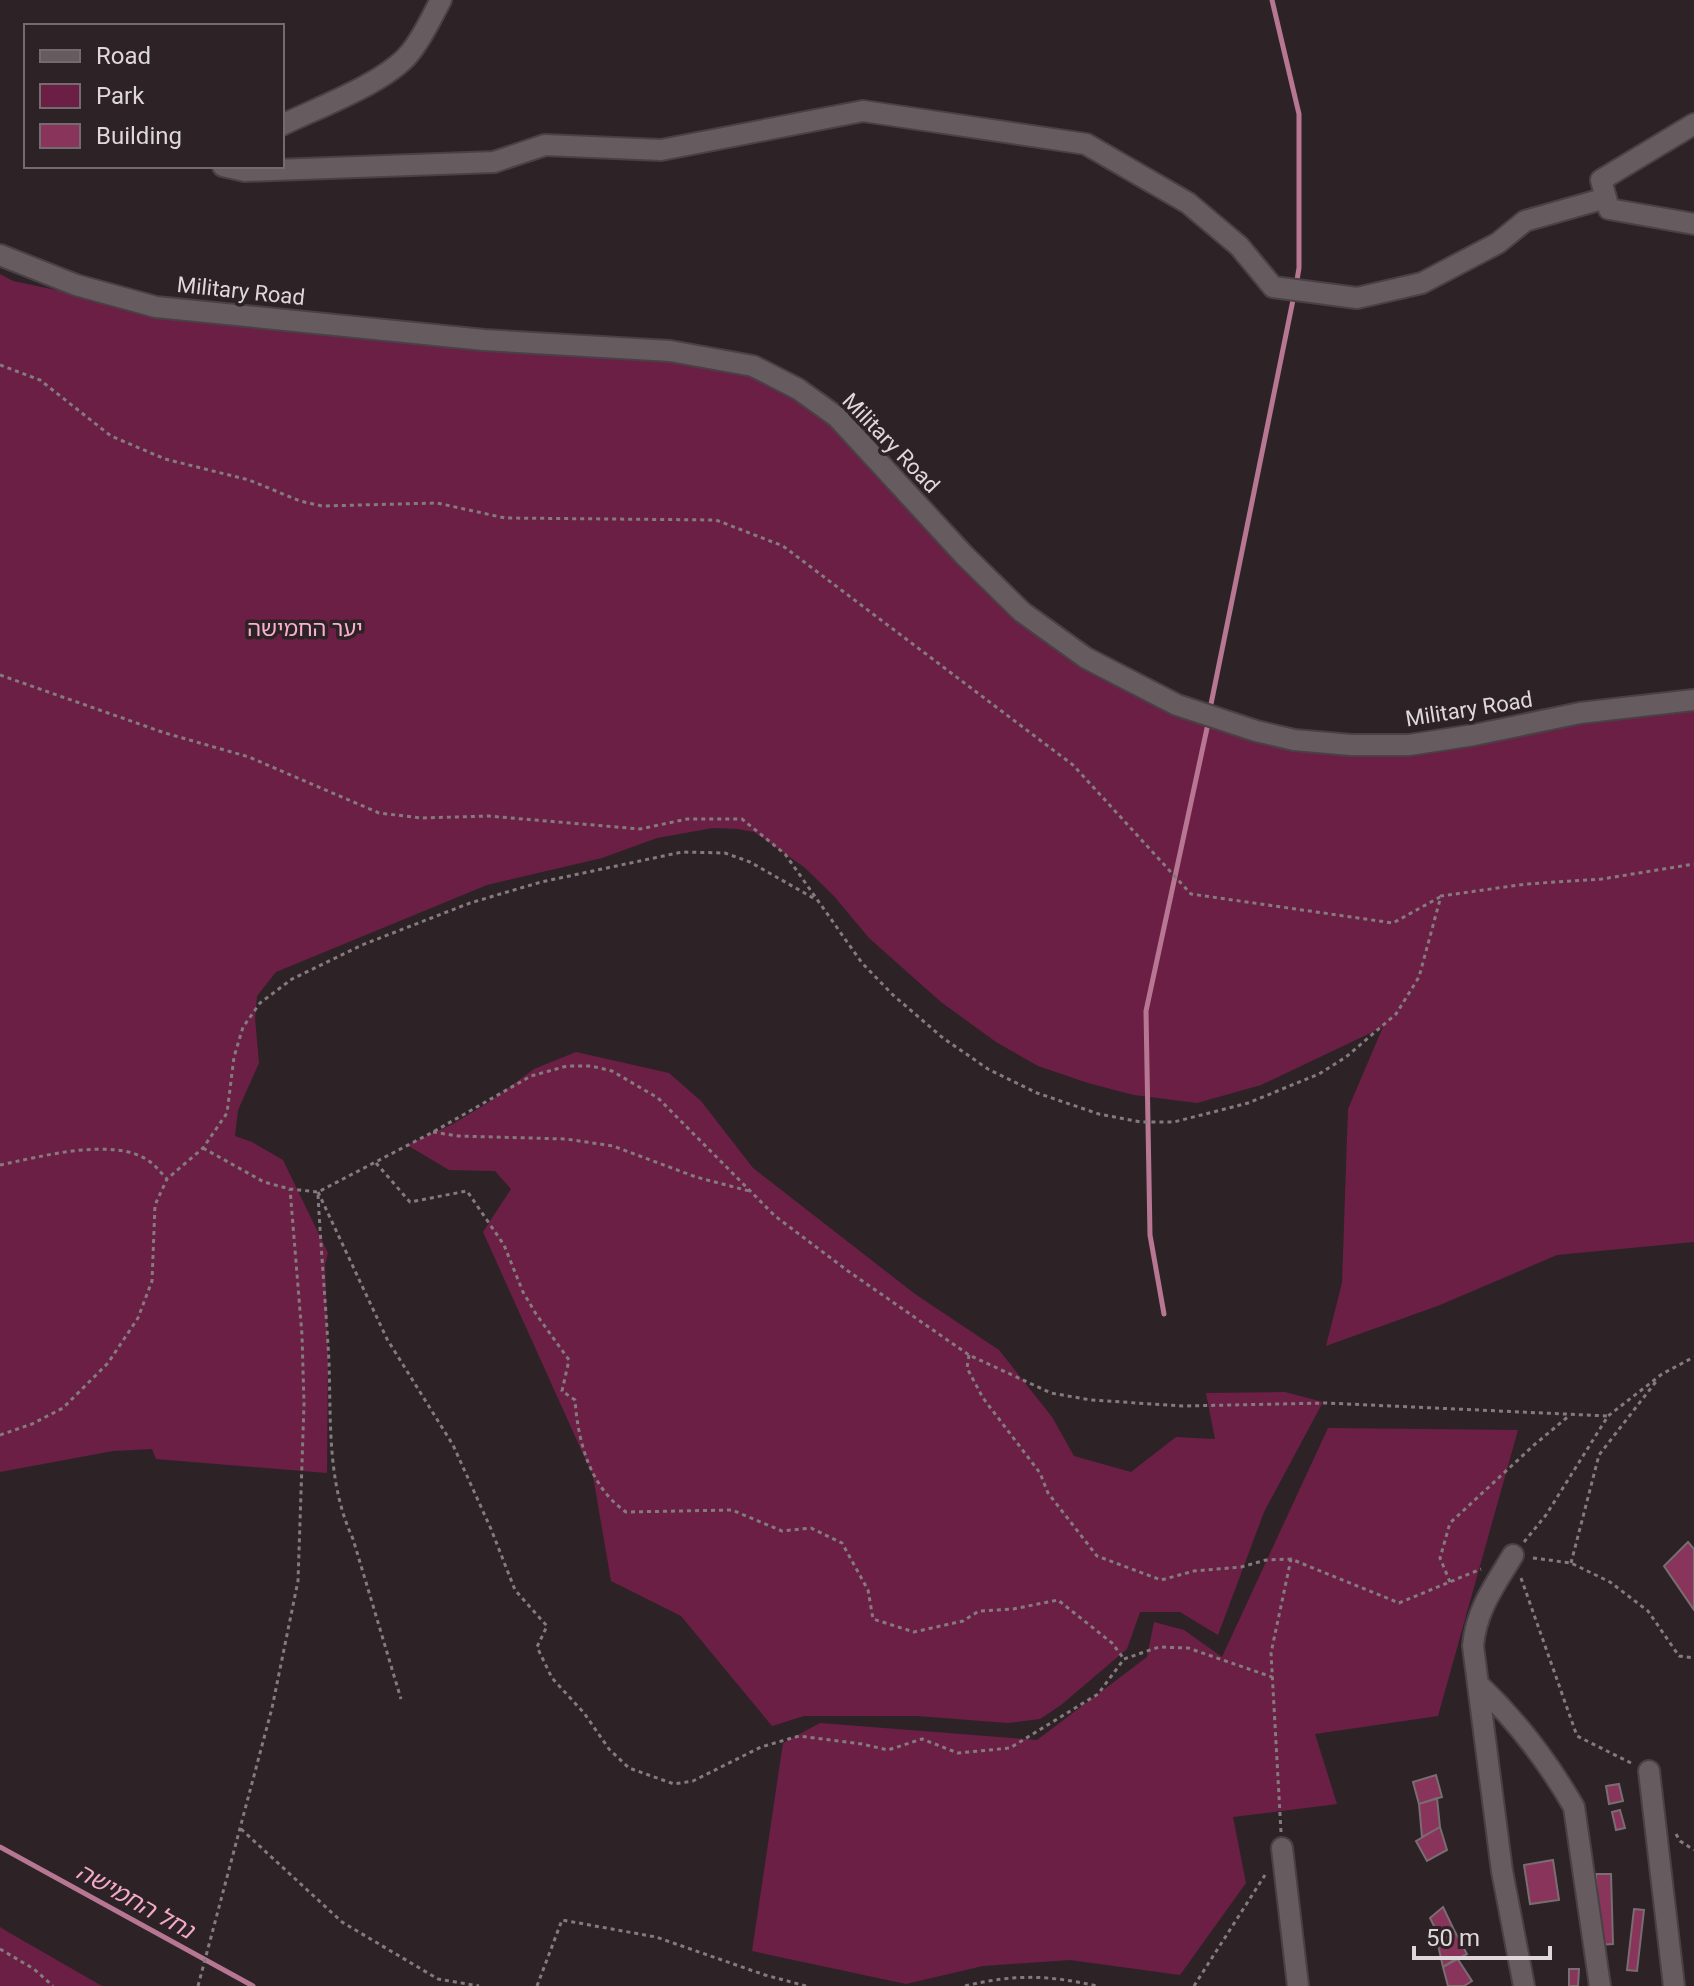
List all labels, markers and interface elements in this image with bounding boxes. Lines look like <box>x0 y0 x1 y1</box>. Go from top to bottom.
legend <box>24 24 284 168</box>
text: Road <box>96 42 151 70</box>
text: Park <box>96 82 145 110</box>
text: Building <box>96 122 182 150</box>
street label: Military Road <box>176 272 306 310</box>
street label: Military Road <box>837 388 945 498</box>
park label: יער החמישה <box>247 616 363 641</box>
street label: Military Road <box>1404 687 1534 731</box>
water label: נחל החמישה <box>71 1857 200 1946</box>
scale bar <box>1414 1910 1550 1960</box>
text: 50 m <box>1426 1924 1480 1952</box>

